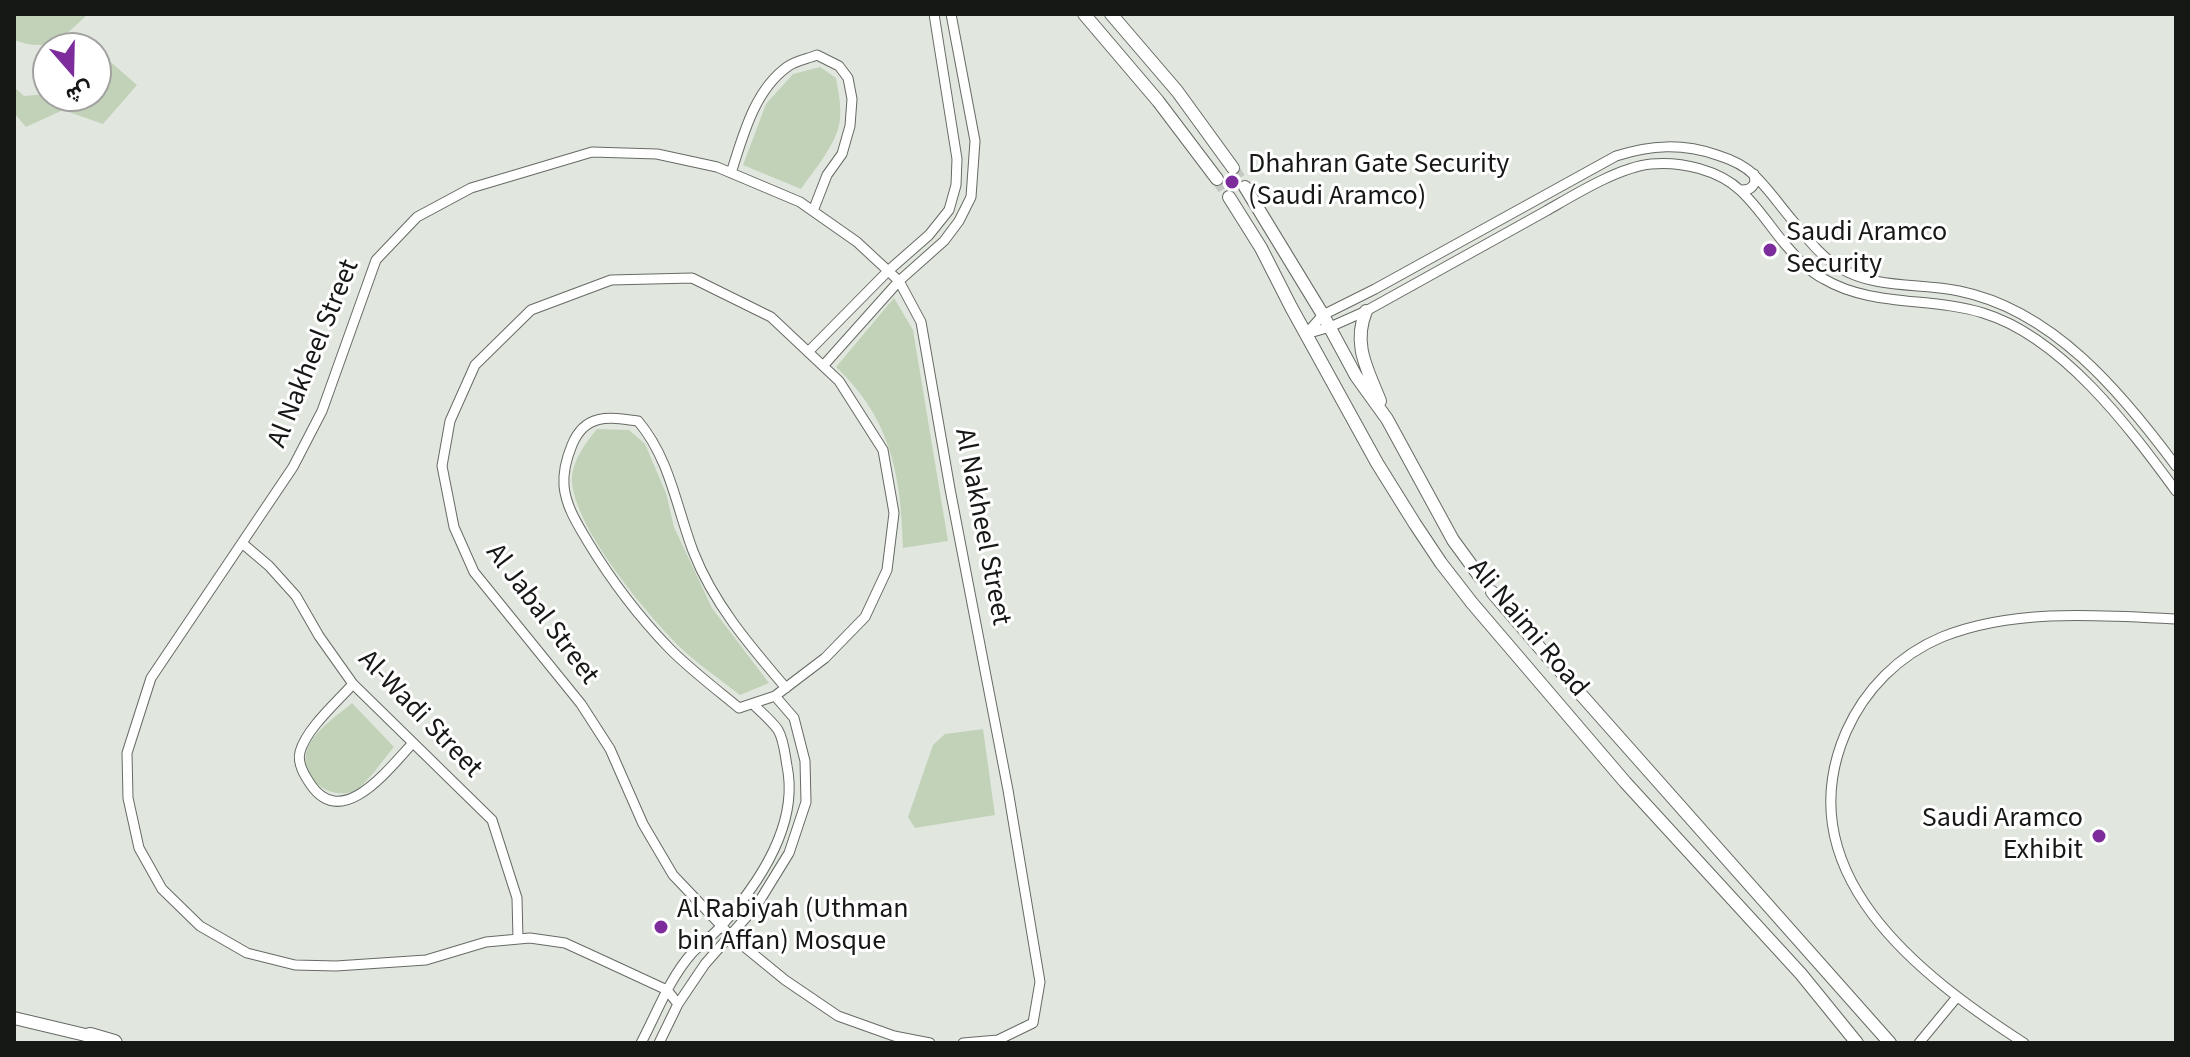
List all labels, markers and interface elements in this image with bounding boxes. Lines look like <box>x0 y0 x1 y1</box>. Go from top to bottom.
north arrow <box>32 32 112 112</box>
text: ش <box>62 73 97 112</box>
place label: Dhahran Gate Security (Saudi Aramco) <box>1248 149 1509 215</box>
marker: Dhahran Gate Security (Saudi Aramco) <box>1223 173 1241 191</box>
place label: Saudi Aramco Security <box>1786 217 1947 283</box>
marker: Saudi Aramco Security <box>1761 241 1779 259</box>
street label: Al Nakheel Street <box>262 255 368 453</box>
street label: Al Nakheel Street <box>945 426 1017 628</box>
street label: Al Jabal Street <box>477 538 605 692</box>
street label: Ali Naimi Road <box>1460 553 1594 705</box>
street label: Al-Wadi Street <box>350 644 488 786</box>
place label: Saudi Aramco Exhibit <box>1922 803 2083 869</box>
marker: Saudi Aramco Exhibit <box>2090 827 2108 845</box>
place label: Al Rabiyah (Uthman bin Affan) Mosque <box>677 894 909 960</box>
marker: Al Rabiyah (Uthman bin Affan) Mosque <box>652 918 670 936</box>

